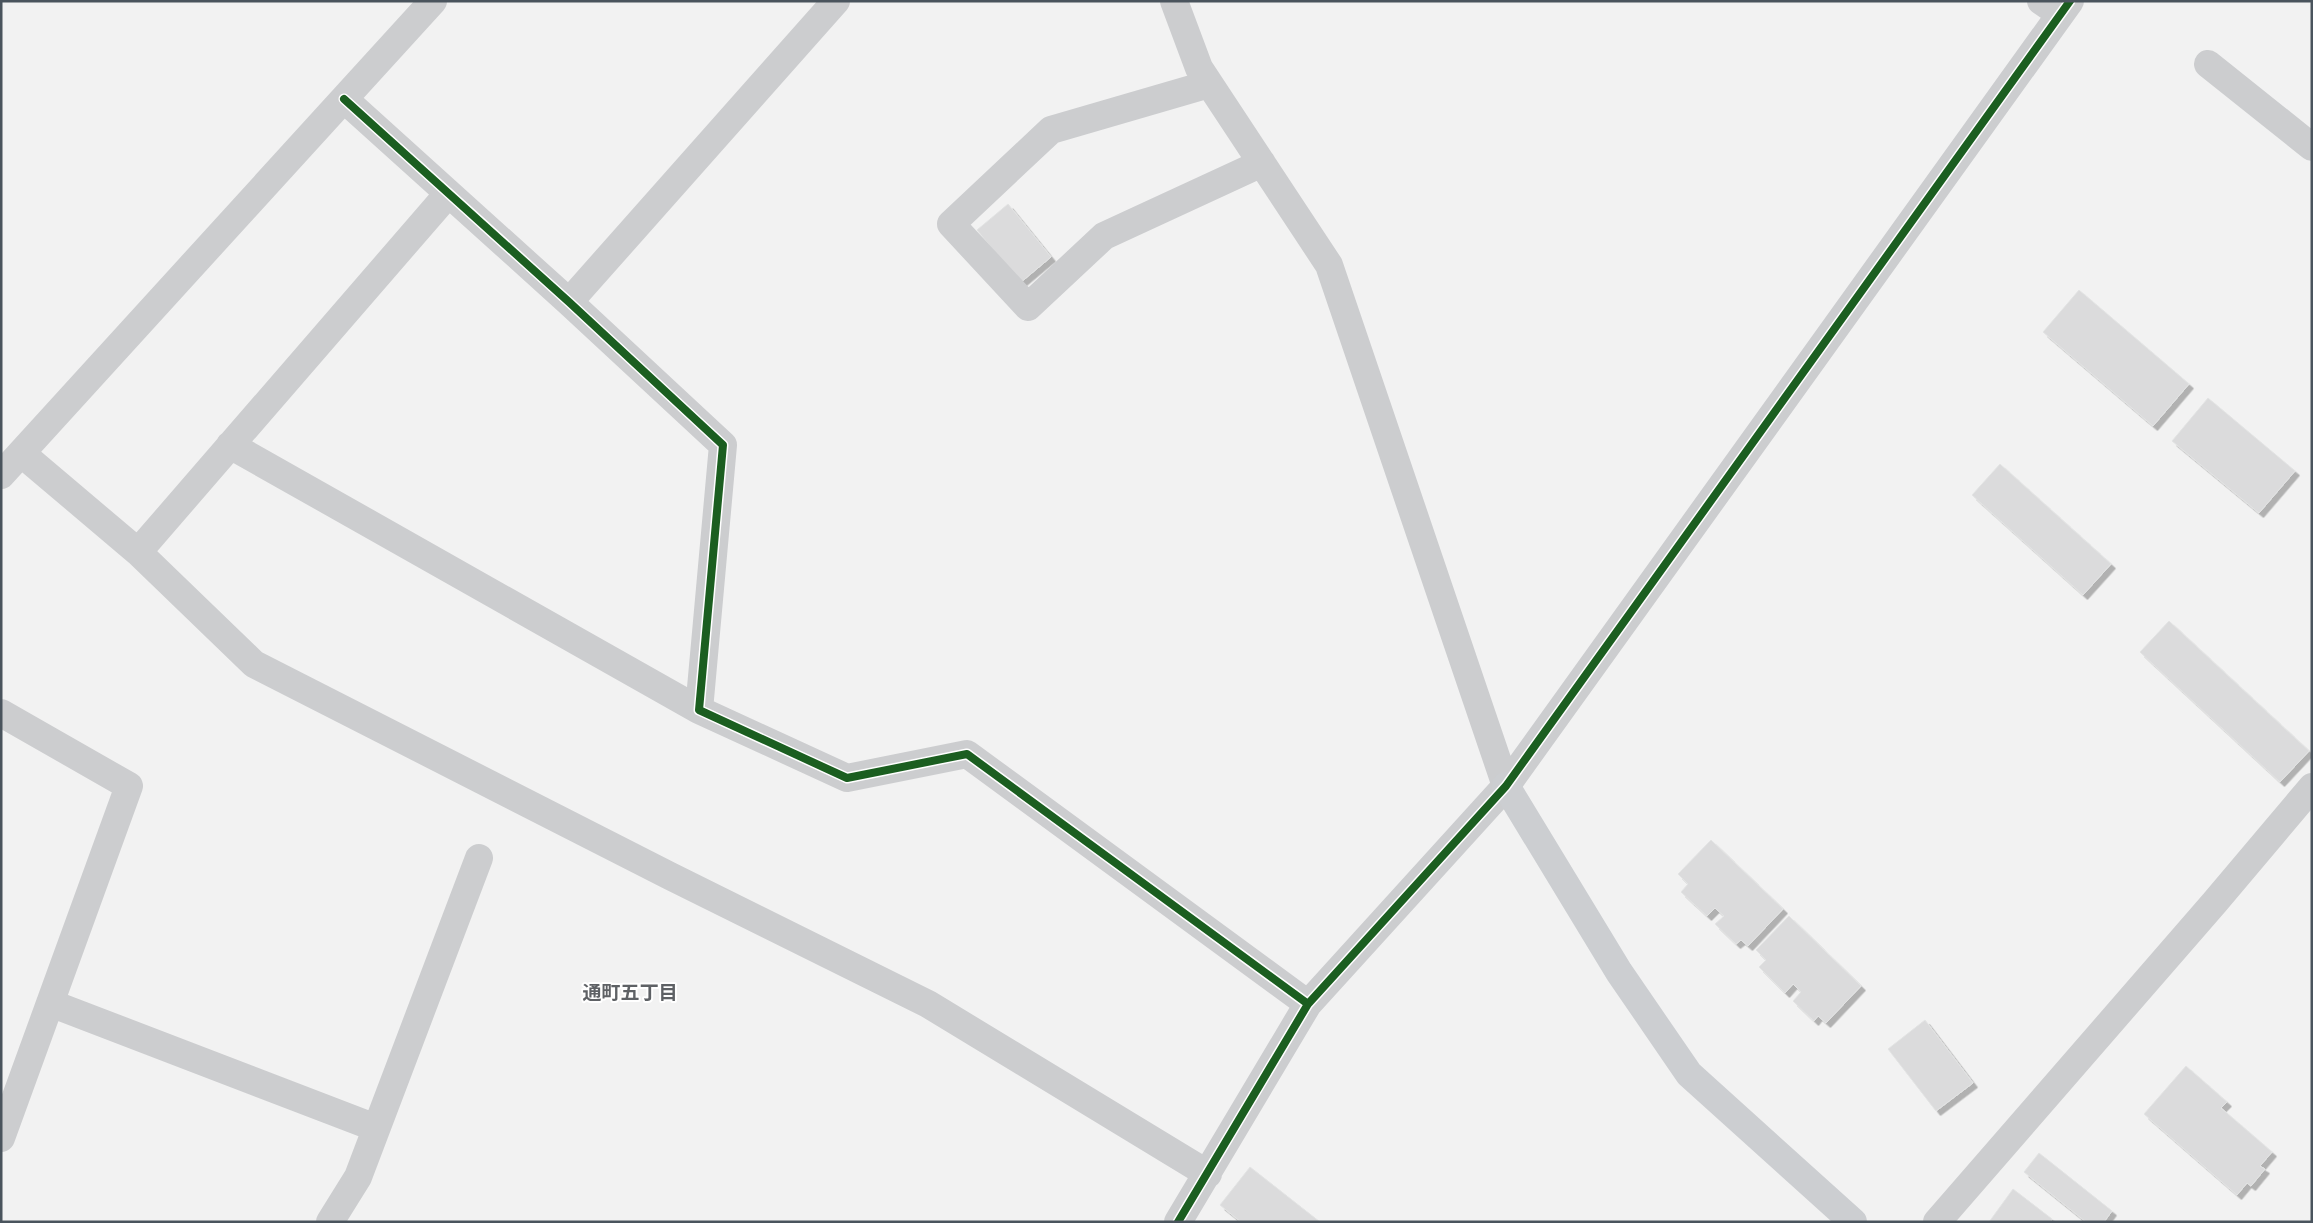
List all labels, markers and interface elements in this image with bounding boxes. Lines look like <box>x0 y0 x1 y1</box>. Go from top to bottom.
district label: 通町五丁目 <box>582 979 678 1005</box>

